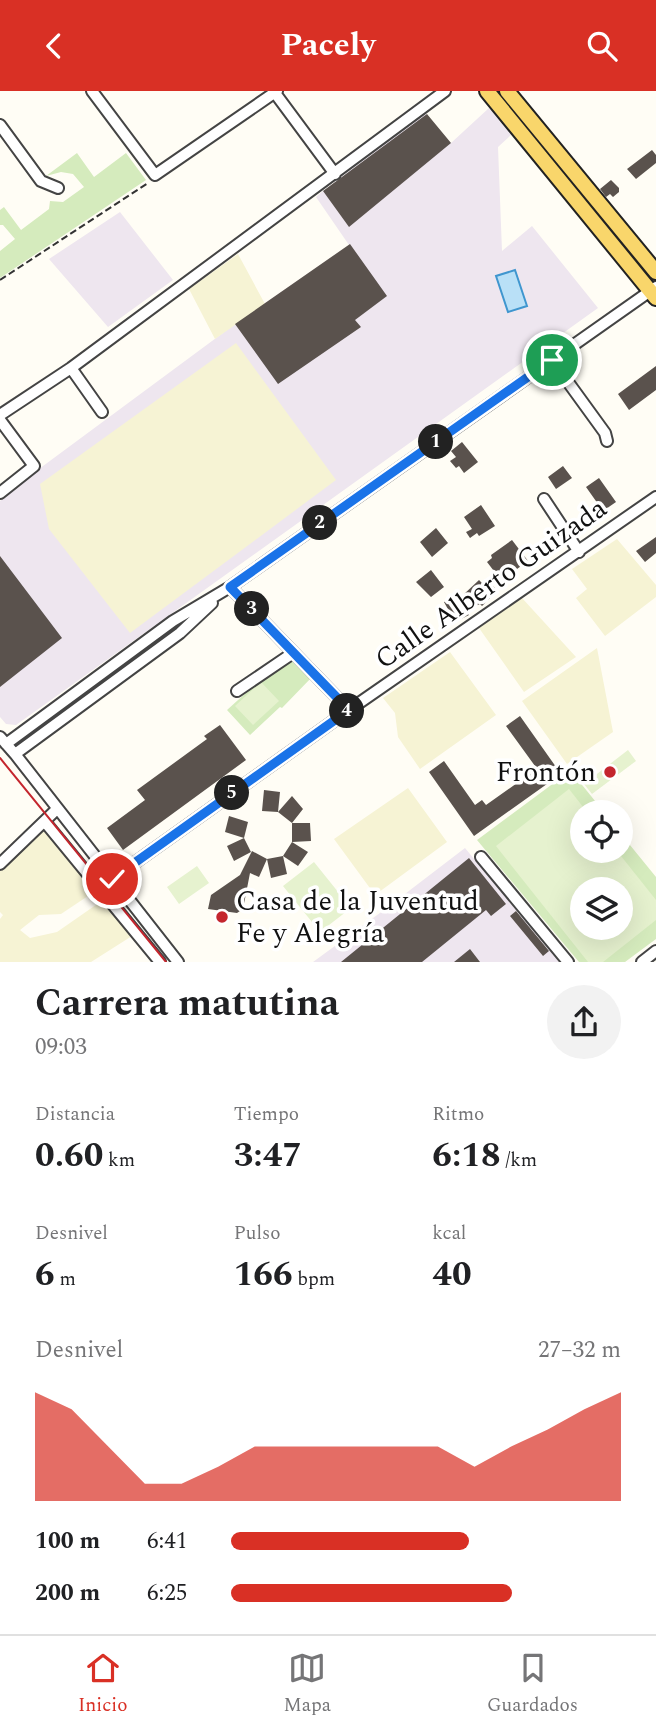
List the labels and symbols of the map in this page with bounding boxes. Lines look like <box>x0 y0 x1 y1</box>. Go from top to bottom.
pin <box>522 330 582 390</box>
pin: 1 <box>418 425 453 459</box>
street label: Calle Alberto Guizada <box>366 487 616 680</box>
pin: 2 <box>302 505 338 541</box>
pin: 3 <box>234 591 270 627</box>
pin: 4 <box>330 693 364 729</box>
place label: Frontón <box>496 751 596 794</box>
marker: Frontón <box>602 764 618 780</box>
pin: 5 <box>215 775 250 811</box>
pin <box>82 849 142 909</box>
place label: Casa de la Juventud Fe y Alegría <box>236 880 479 955</box>
marker: Casa de la Juventud Fe y Alegría <box>214 909 230 925</box>

